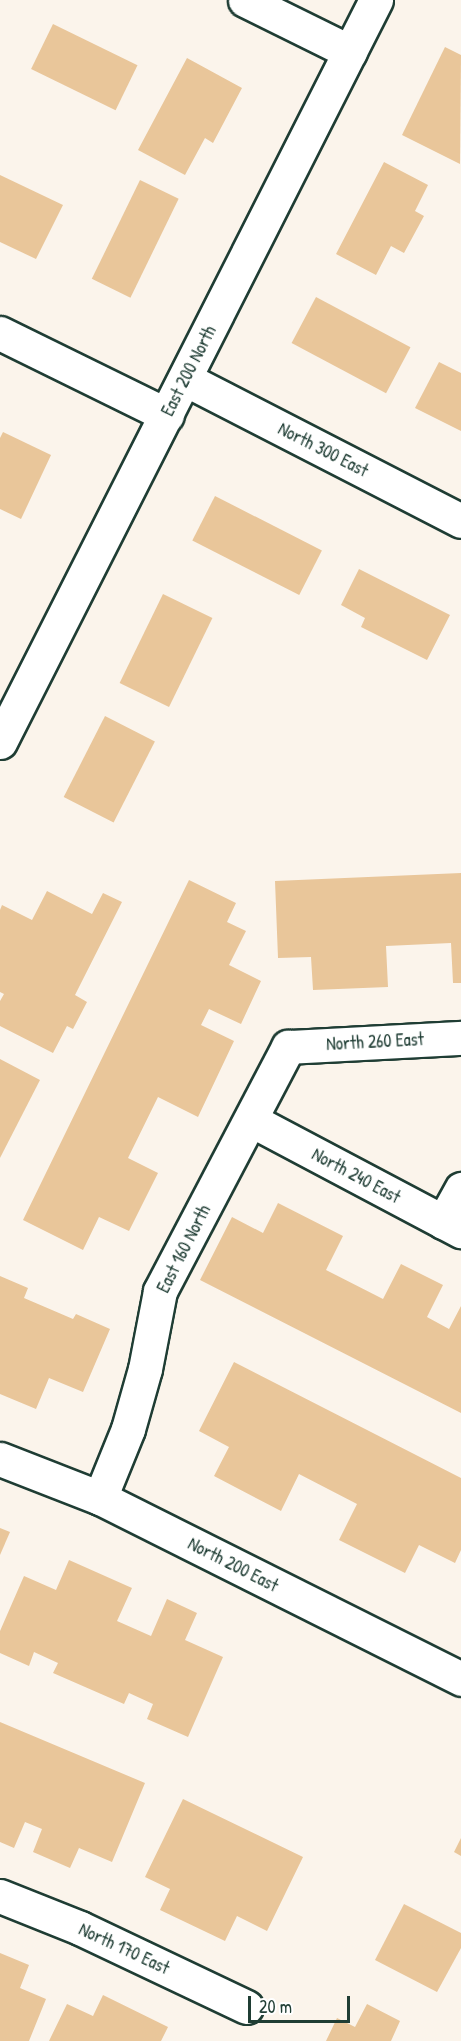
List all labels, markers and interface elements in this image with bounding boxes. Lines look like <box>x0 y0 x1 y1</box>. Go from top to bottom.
street label: East 200 North <box>157 322 221 420</box>
street label: North 300 East <box>274 418 372 482</box>
street label: North 260 East <box>326 1029 424 1055</box>
street label: North 240 East <box>308 1144 404 1208</box>
street label: East 160 North <box>153 1201 215 1297</box>
street label: North 200 East <box>184 1533 282 1597</box>
street label: North 170 East <box>75 1919 173 1979</box>
scale bar <box>251 1984 353 2022</box>
text: 20 m <box>259 1994 292 2019</box>

